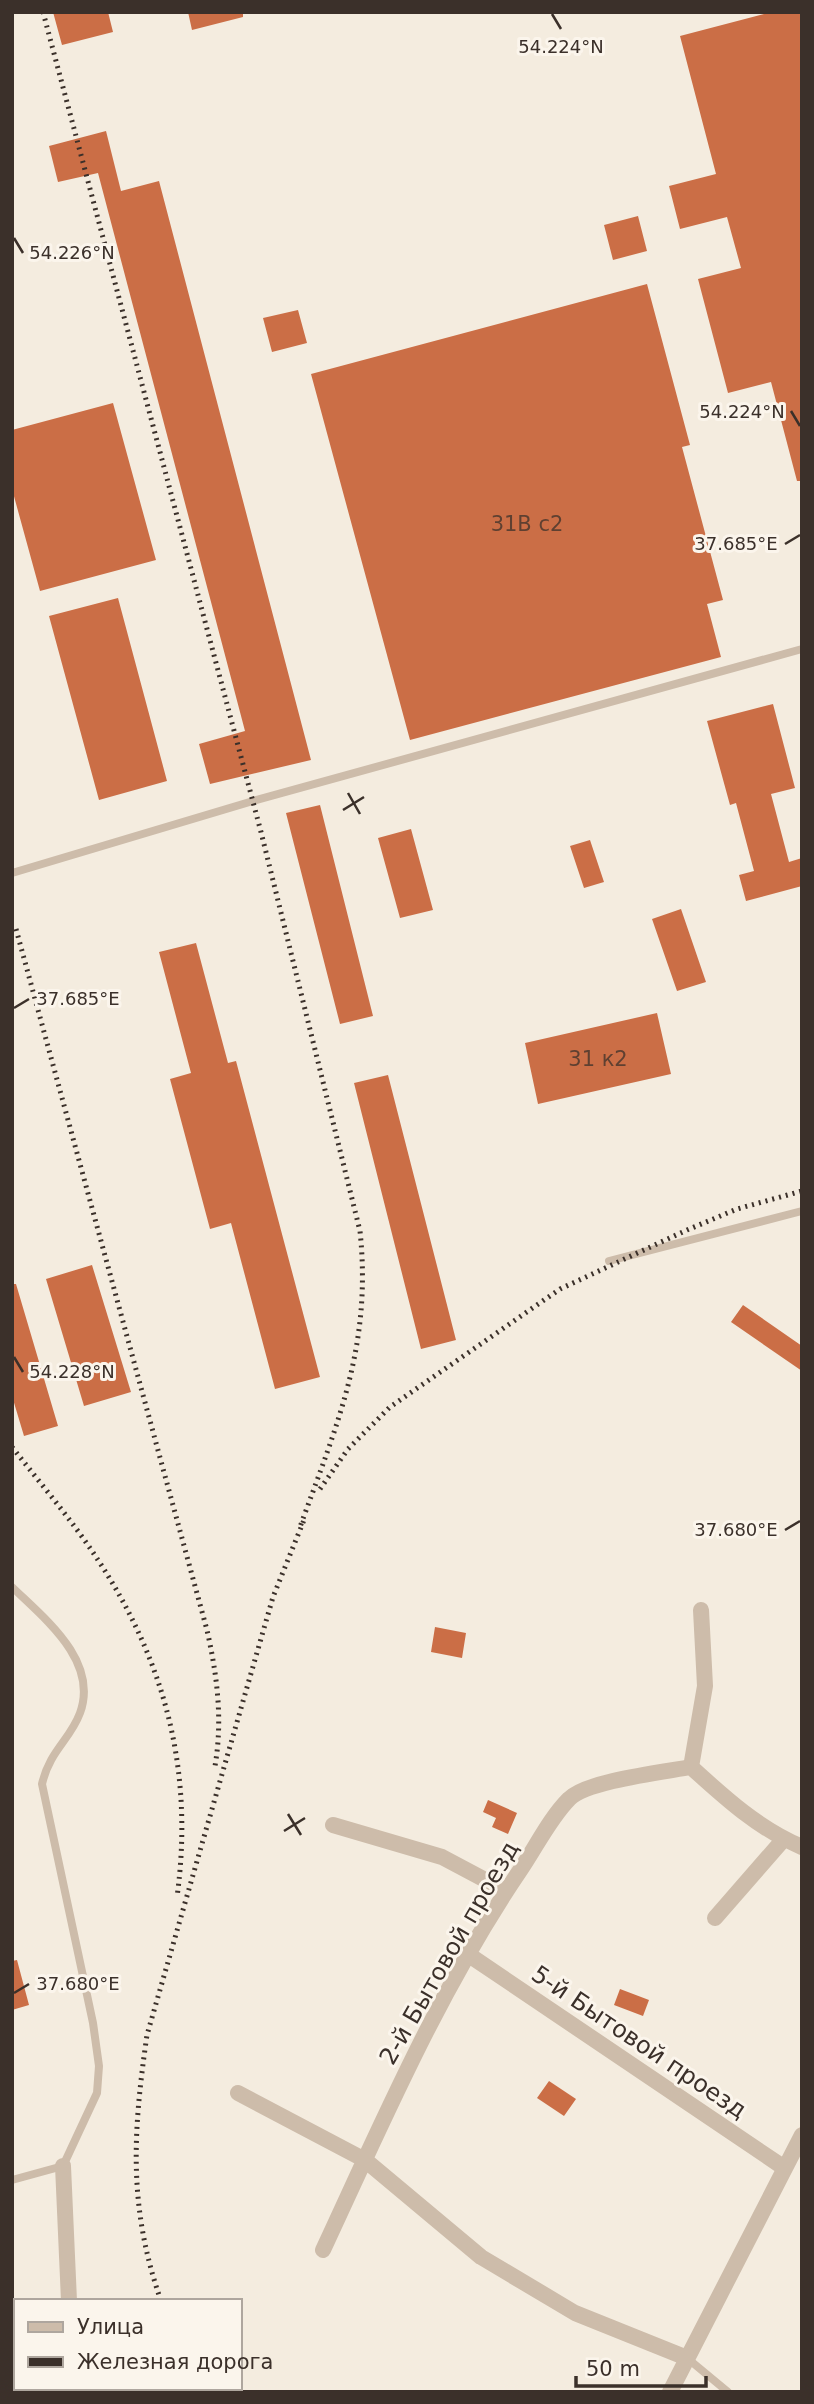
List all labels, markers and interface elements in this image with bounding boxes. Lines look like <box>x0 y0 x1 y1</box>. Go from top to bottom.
text: 54.224°N <box>518 36 604 57</box>
text: 54.226°N <box>29 242 115 263</box>
text: 54.224°N <box>699 401 785 422</box>
house number: 31В с2 <box>491 512 563 536</box>
text: 37.685°E <box>694 533 778 554</box>
text: 37.685°E <box>36 988 120 1009</box>
house number: 31 к2 <box>568 1047 628 1071</box>
text: 54.228°N <box>29 1361 115 1382</box>
text: 37.680°E <box>694 1519 778 1540</box>
street label: 2-й Бытовой проезд <box>374 1836 524 2070</box>
street label: 5-й Бытовой проезд <box>526 1960 752 2124</box>
text: 37.680°E <box>36 1973 120 1994</box>
legend <box>14 2299 242 2390</box>
text: Улица <box>77 2315 144 2339</box>
scale bar <box>576 2344 706 2388</box>
text: Железная дорога <box>77 2350 273 2374</box>
text: 50 m <box>586 2357 640 2381</box>

